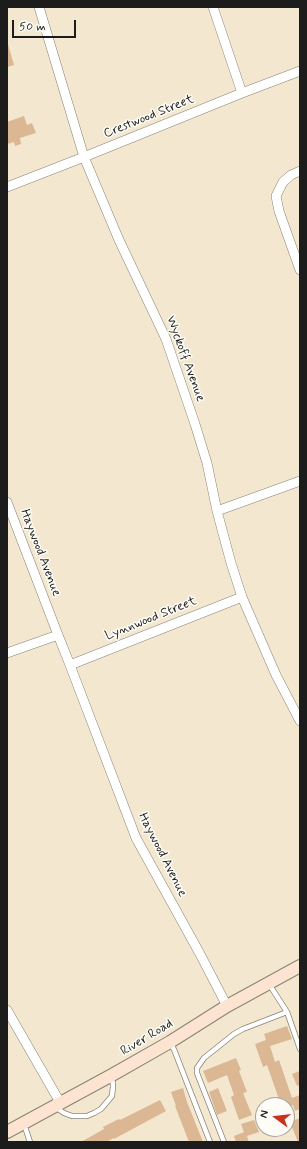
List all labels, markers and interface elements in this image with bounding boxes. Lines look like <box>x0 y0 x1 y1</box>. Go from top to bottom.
scale bar <box>14 12 78 38</box>
text: 50 m <box>19 19 46 35</box>
street label: Crestwood Street <box>102 92 196 142</box>
street label: Wyckoff Avenue <box>162 314 208 404</box>
street label: Haywood Avenue <box>16 507 64 599</box>
street label: Lynnwood Street <box>103 594 199 644</box>
street label: Haywood Avenue <box>134 810 190 900</box>
street label: River Road <box>118 1016 176 1060</box>
north arrow <box>255 1097 295 1137</box>
text: N <box>257 1109 272 1120</box>

